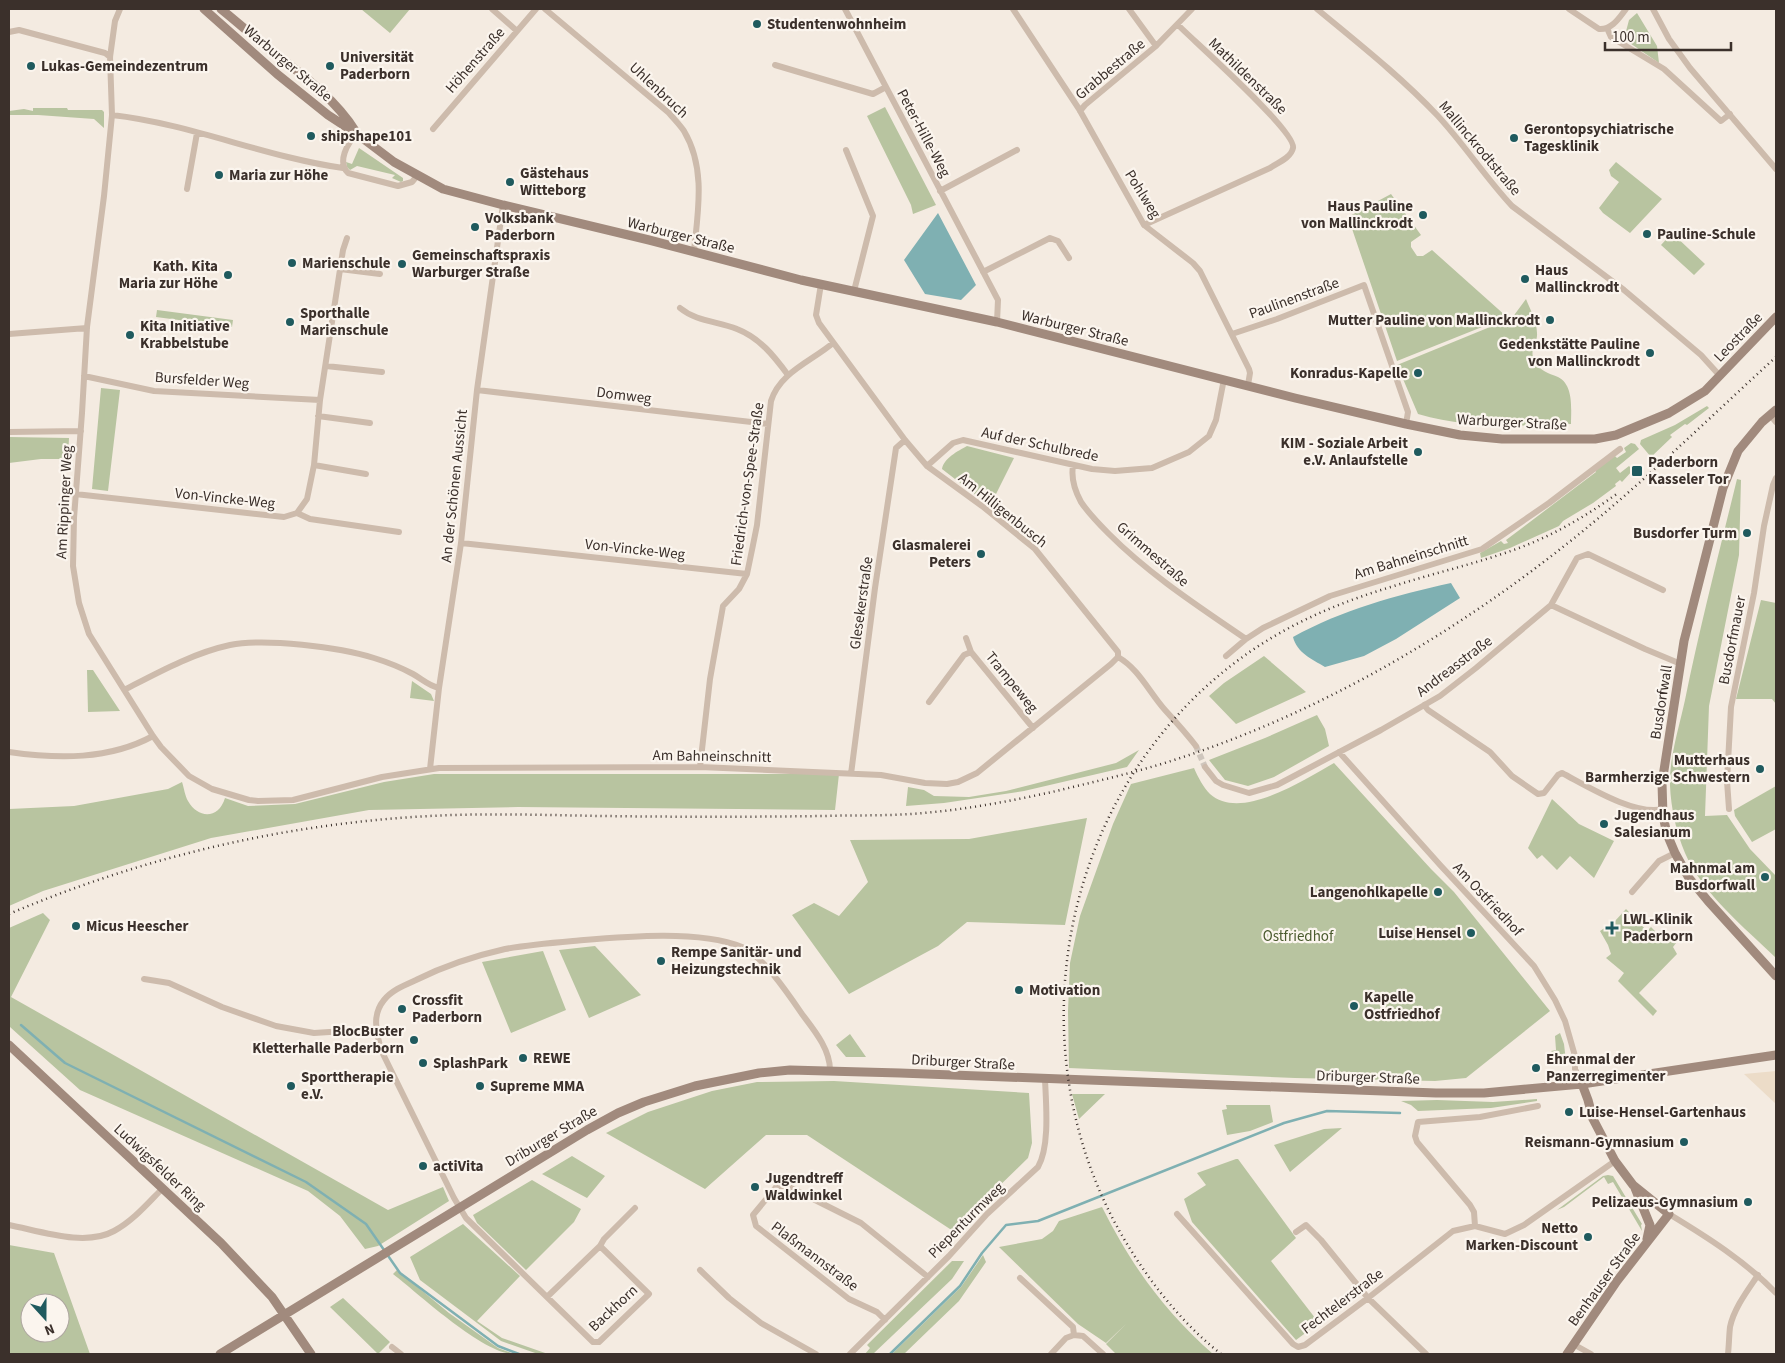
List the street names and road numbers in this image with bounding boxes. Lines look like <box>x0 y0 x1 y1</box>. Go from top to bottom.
street label: Warburger Straße <box>239 20 337 107</box>
street label: Höhenstraße <box>441 23 510 98</box>
street label: Mathildenstraße <box>1203 33 1292 120</box>
street label: Grabbestraße <box>1071 34 1150 105</box>
street label: Uhlenbruch <box>624 57 693 123</box>
street label: Peter-Hille-Weg <box>891 85 956 181</box>
street label: Mallinckrodtstraße <box>1434 96 1526 200</box>
street label: Pohlweg <box>1119 166 1166 223</box>
street label: Warburger Straße <box>625 212 737 259</box>
street label: Paulinenstraße <box>1246 272 1342 324</box>
street label: Warburger Straße <box>1019 305 1131 352</box>
street label: Leostraße <box>1709 308 1768 367</box>
street label: Bursfelder Weg <box>154 367 250 394</box>
street label: Domweg <box>595 382 653 409</box>
street label: Friedrich-von-Spee-Straße <box>726 401 769 567</box>
street label: An der Schönen Aussicht <box>436 408 473 564</box>
street label: Warburger Straße <box>1456 409 1567 436</box>
street label: Auf der Schulbrede <box>979 422 1100 467</box>
street label: Am Rippinger Weg <box>51 444 78 559</box>
street label: Am Hilligenbusch <box>954 468 1052 553</box>
street label: Von-Vincke-Weg <box>174 483 276 514</box>
street label: Grimmestraße <box>1112 517 1194 592</box>
street label: Am Bahneinschnitt <box>1351 530 1471 585</box>
street label: Von-Vincke-Weg <box>584 534 686 565</box>
street label: Glesekerstraße <box>845 555 878 651</box>
street label: Busdorfmauer <box>1714 593 1752 686</box>
street label: Andreasstraße <box>1412 631 1497 702</box>
street label: Trampeweg <box>980 647 1043 718</box>
street label: Busdorfwall <box>1645 663 1678 741</box>
street label: Am Bahneinschnitt <box>652 745 772 768</box>
street label: Am Ostfriedhof <box>1448 858 1528 941</box>
street label: Driburger Straße <box>911 1049 1015 1076</box>
street label: Driburger Straße <box>1316 1065 1420 1090</box>
street label: Driburger Straße <box>501 1101 601 1172</box>
street label: Ludwigsfelder Ring <box>109 1119 211 1216</box>
street label: Piepenturmweg <box>924 1177 1009 1263</box>
street label: Plaßmannstraße <box>767 1217 863 1296</box>
street label: Benhauser Straße <box>1563 1228 1646 1331</box>
street label: Fechtelerstraße <box>1297 1264 1388 1339</box>
street label: Backhorn <box>584 1280 643 1337</box>

